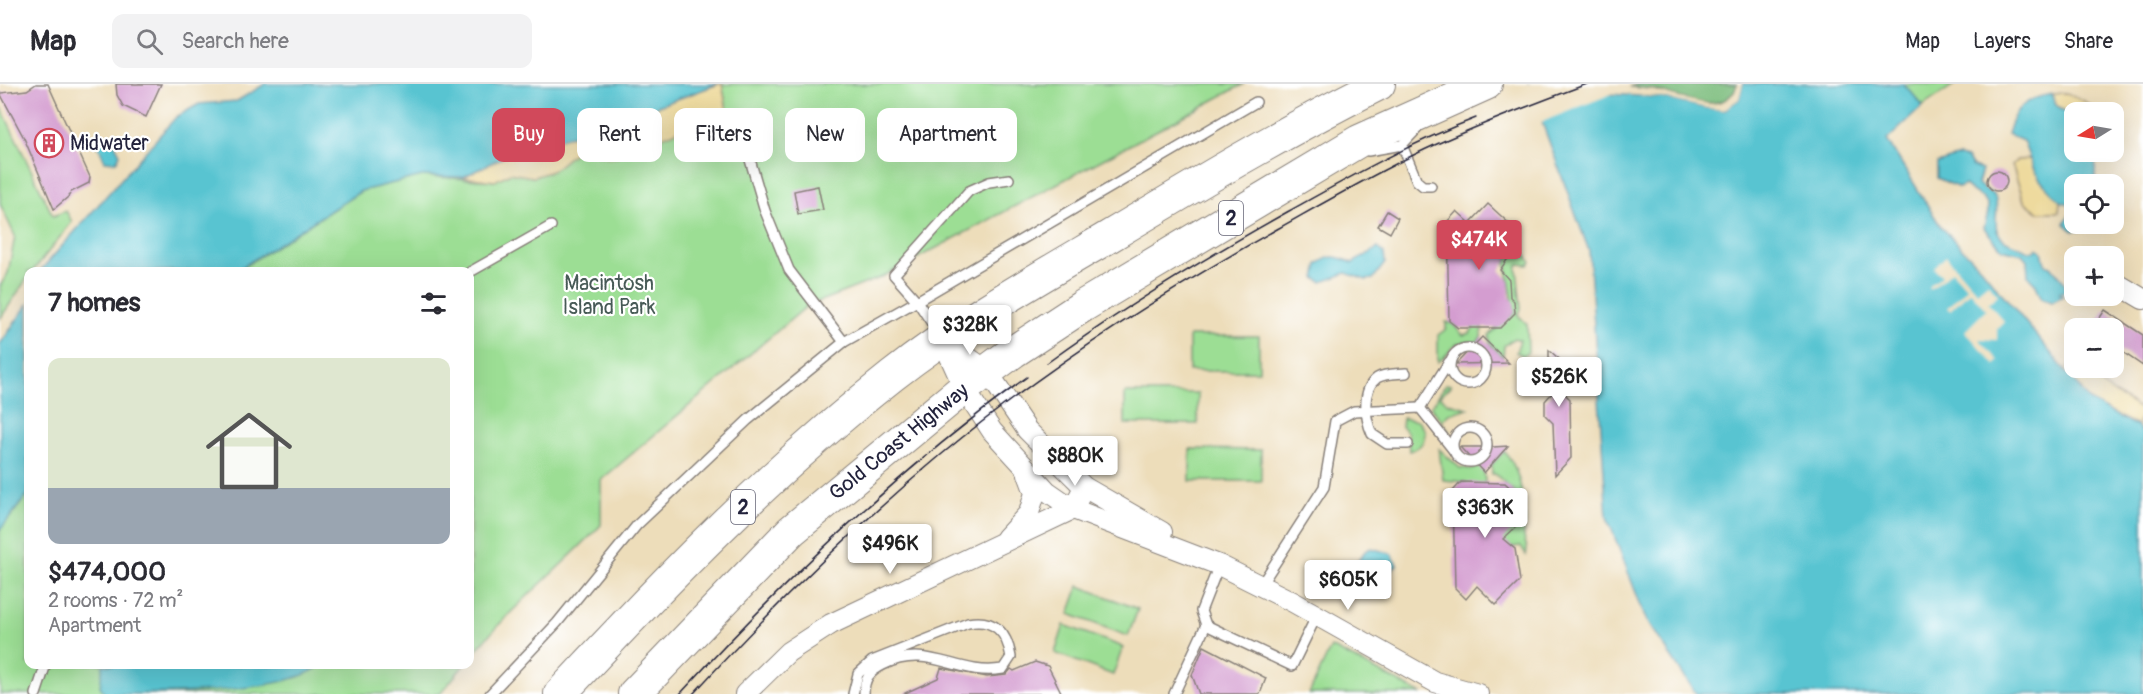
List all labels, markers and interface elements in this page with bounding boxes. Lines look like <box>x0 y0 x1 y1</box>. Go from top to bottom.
search box <box>112 14 532 68</box>
text: Map <box>30 24 76 59</box>
icon: search <box>133 25 166 58</box>
text: Search here <box>181 27 289 55</box>
text: Map <box>1905 28 1940 55</box>
text: Layers <box>1973 28 2031 55</box>
text: Share <box>2064 28 2113 55</box>
north arrow <box>2064 102 2124 162</box>
map controls <box>2064 102 2124 378</box>
chip: Buy <box>492 108 565 162</box>
chip: Rent <box>577 108 662 162</box>
chip: Filters <box>674 108 773 162</box>
chip: New <box>785 108 865 162</box>
chip: Apartment <box>877 108 1017 162</box>
building icon: Midwater <box>33 127 65 159</box>
place label: Midwater <box>70 130 149 157</box>
button: locate <box>2064 174 2124 234</box>
road number: 2 <box>1219 201 1243 235</box>
pin: $474K <box>1437 220 1521 271</box>
text: $474K <box>1451 227 1507 252</box>
button: + <box>2064 246 2124 306</box>
park label: Macintosh Island Park <box>563 270 656 321</box>
text: 7 homes <box>48 287 140 319</box>
icon: filters <box>417 287 450 320</box>
pin: $328K <box>928 305 1012 356</box>
text: $328K <box>942 312 998 337</box>
button: − <box>2064 318 2124 378</box>
pin: $526K <box>1517 357 1601 408</box>
text: $526K <box>1531 364 1587 389</box>
street label: Gold Coast Highway <box>824 377 974 507</box>
icon: home <box>195 397 303 505</box>
pin: $880K <box>1033 436 1117 487</box>
text: $880K <box>1047 443 1103 468</box>
pin: $363K <box>1443 488 1527 539</box>
road number: 2 <box>731 490 755 524</box>
text: $363K <box>1457 495 1513 520</box>
pin: $496K <box>848 524 932 575</box>
text: $496K <box>862 531 918 556</box>
text: $474,000 <box>48 556 166 588</box>
pin: $605K <box>1306 560 1390 611</box>
text: $605K <box>1318 567 1378 592</box>
text: 2 rooms · 72 m² <box>48 588 183 613</box>
text: Apartment <box>48 613 141 638</box>

